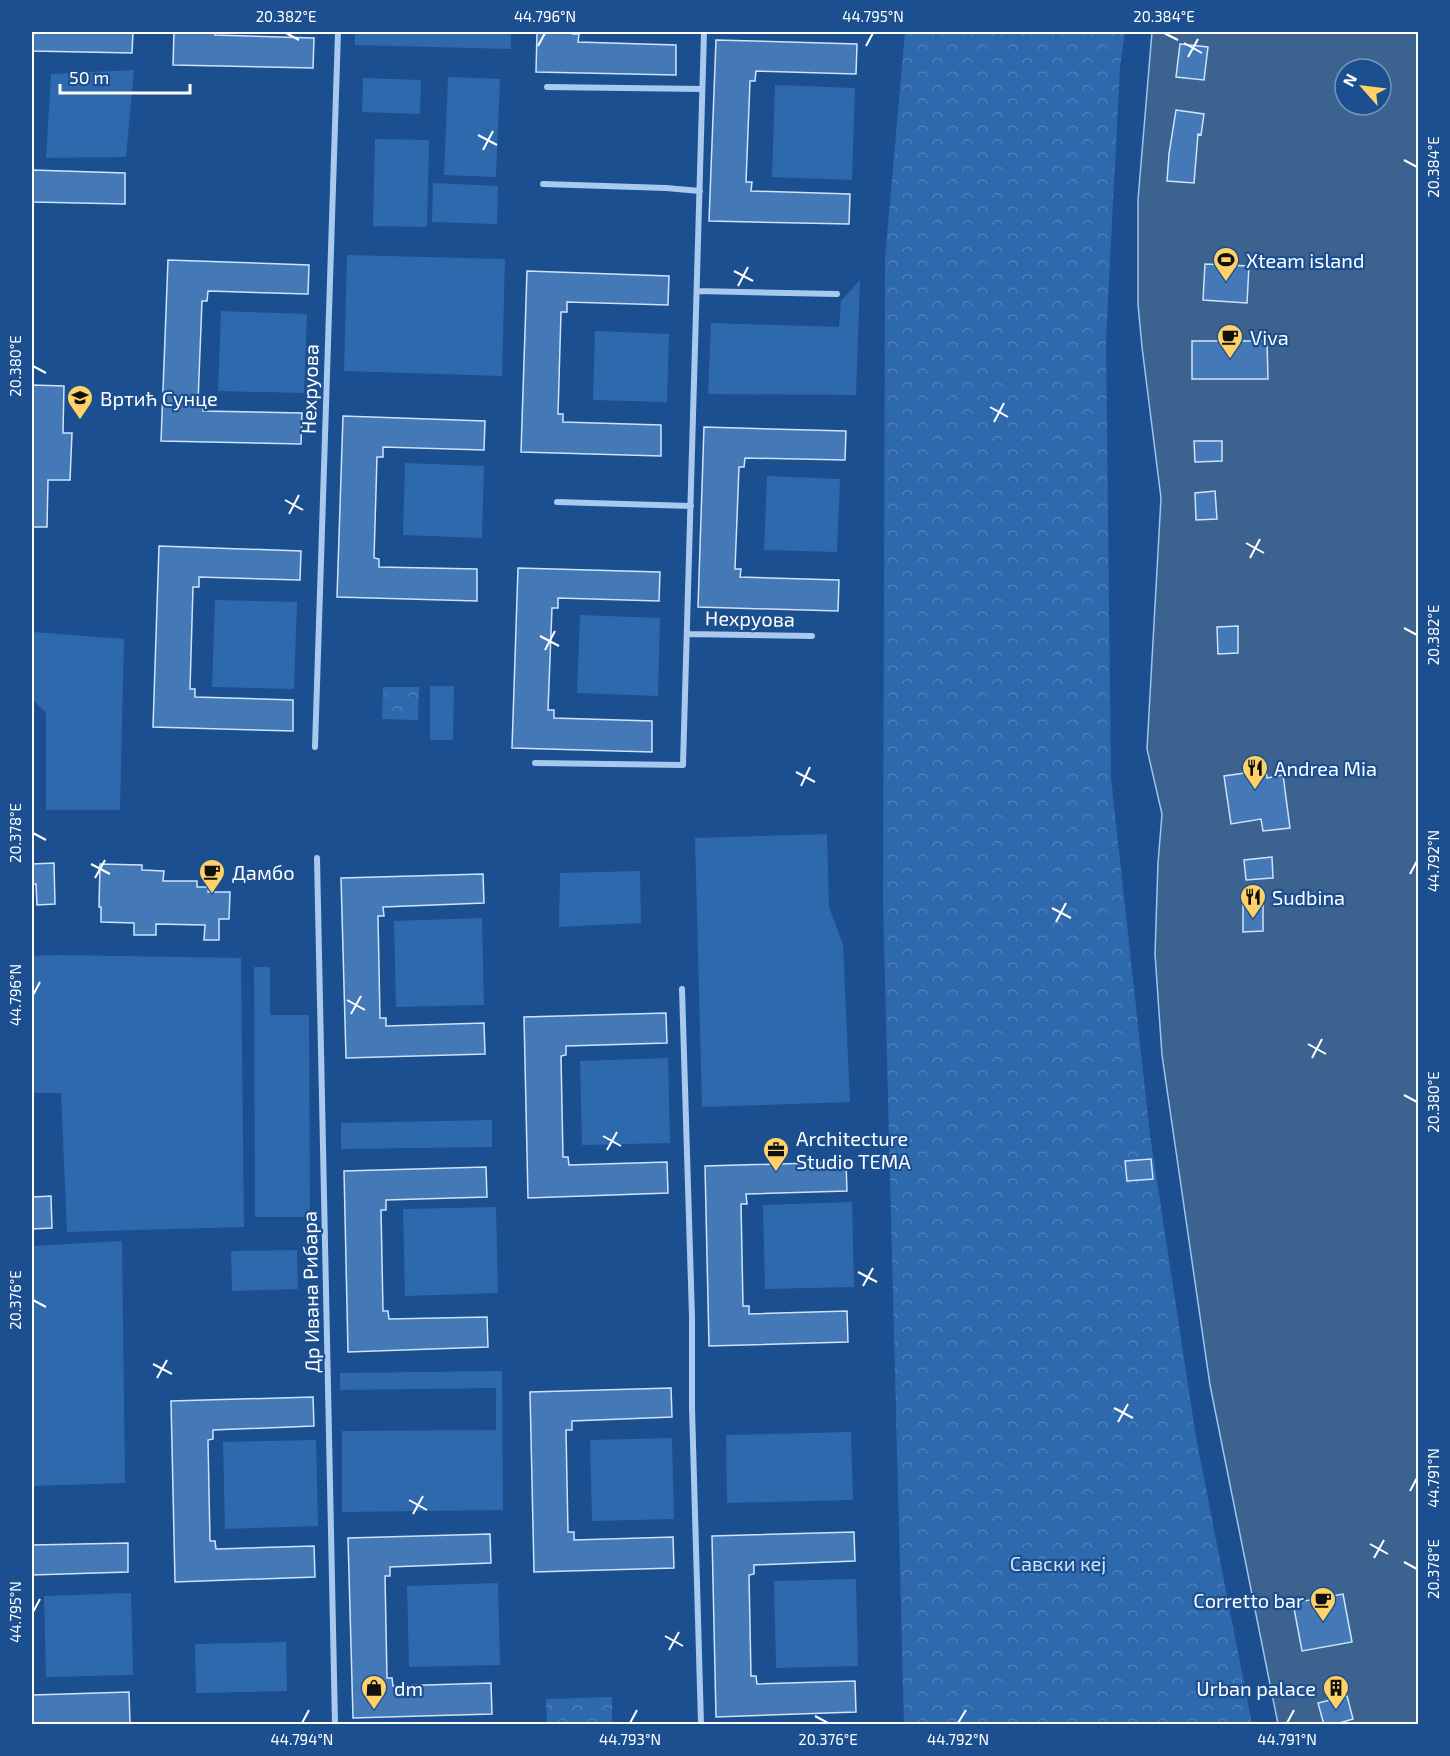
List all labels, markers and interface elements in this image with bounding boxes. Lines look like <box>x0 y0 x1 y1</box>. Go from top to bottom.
text: 20.382°E <box>256 7 316 25</box>
text: 44.796°N <box>514 7 576 25</box>
text: 44.795°N <box>842 7 904 25</box>
text: 20.384°E <box>1133 7 1195 25</box>
scale bar <box>60 57 190 95</box>
north arrow <box>1333 57 1393 117</box>
text: 50 m <box>69 66 109 88</box>
text: N <box>1338 70 1360 89</box>
text: 20.384°E <box>1424 136 1442 198</box>
sports icon: Xteam island <box>1211 245 1241 283</box>
place label: Xteam island <box>1246 248 1364 272</box>
cafe icon: Viva <box>1215 322 1245 360</box>
place label: Viva <box>1250 325 1289 349</box>
text: 20.380°E <box>6 335 24 397</box>
street label: Нехруова <box>295 344 324 434</box>
school or university icon: Вртић Сунце <box>65 383 95 421</box>
place label: Вртић Сунце <box>100 386 218 411</box>
street label: Нехруова <box>705 605 795 632</box>
text: 20.382°E <box>1424 605 1442 665</box>
restaurant icon: Andrea Mia <box>1240 753 1270 791</box>
place label: Andrea Mia <box>1274 756 1377 780</box>
text: 20.378°E <box>6 803 24 863</box>
text: 44.792°N <box>1424 830 1442 892</box>
cafe icon: Дамбо <box>197 857 227 895</box>
place label: Дамбо <box>232 860 295 884</box>
restaurant icon: Sudbina <box>1238 882 1268 920</box>
place label: Sudbina <box>1272 885 1345 909</box>
text: 44.796°N <box>6 964 24 1026</box>
text: 20.380°E <box>1424 1071 1442 1133</box>
place label: Architecture Studio TEMA <box>796 1126 911 1173</box>
office icon: Architecture Studio TEMA <box>761 1135 791 1173</box>
street label: Др Ивана Рибара <box>297 1211 323 1373</box>
text: 20.376°E <box>6 1270 24 1330</box>
text: 44.791°N <box>1424 1448 1442 1508</box>
text: 20.378°E <box>1424 1539 1442 1599</box>
park label: Савски кеј <box>1010 1551 1106 1575</box>
text: 44.795°N <box>6 1581 24 1643</box>
cafe icon: Corretto bar <box>1308 1585 1338 1623</box>
place label: Corretto bar <box>1193 1588 1304 1612</box>
shop icon: dm <box>359 1673 389 1711</box>
building icon: Urban palace <box>1321 1673 1351 1711</box>
place label: dm <box>394 1676 423 1700</box>
place label: Urban palace <box>1196 1676 1316 1700</box>
text: 44.794°N <box>271 1730 333 1748</box>
text: 44.793°N <box>599 1730 661 1748</box>
text: 20.376°E <box>798 1730 858 1748</box>
text: 44.792°N <box>927 1730 989 1748</box>
text: 44.791°N <box>1257 1730 1317 1748</box>

